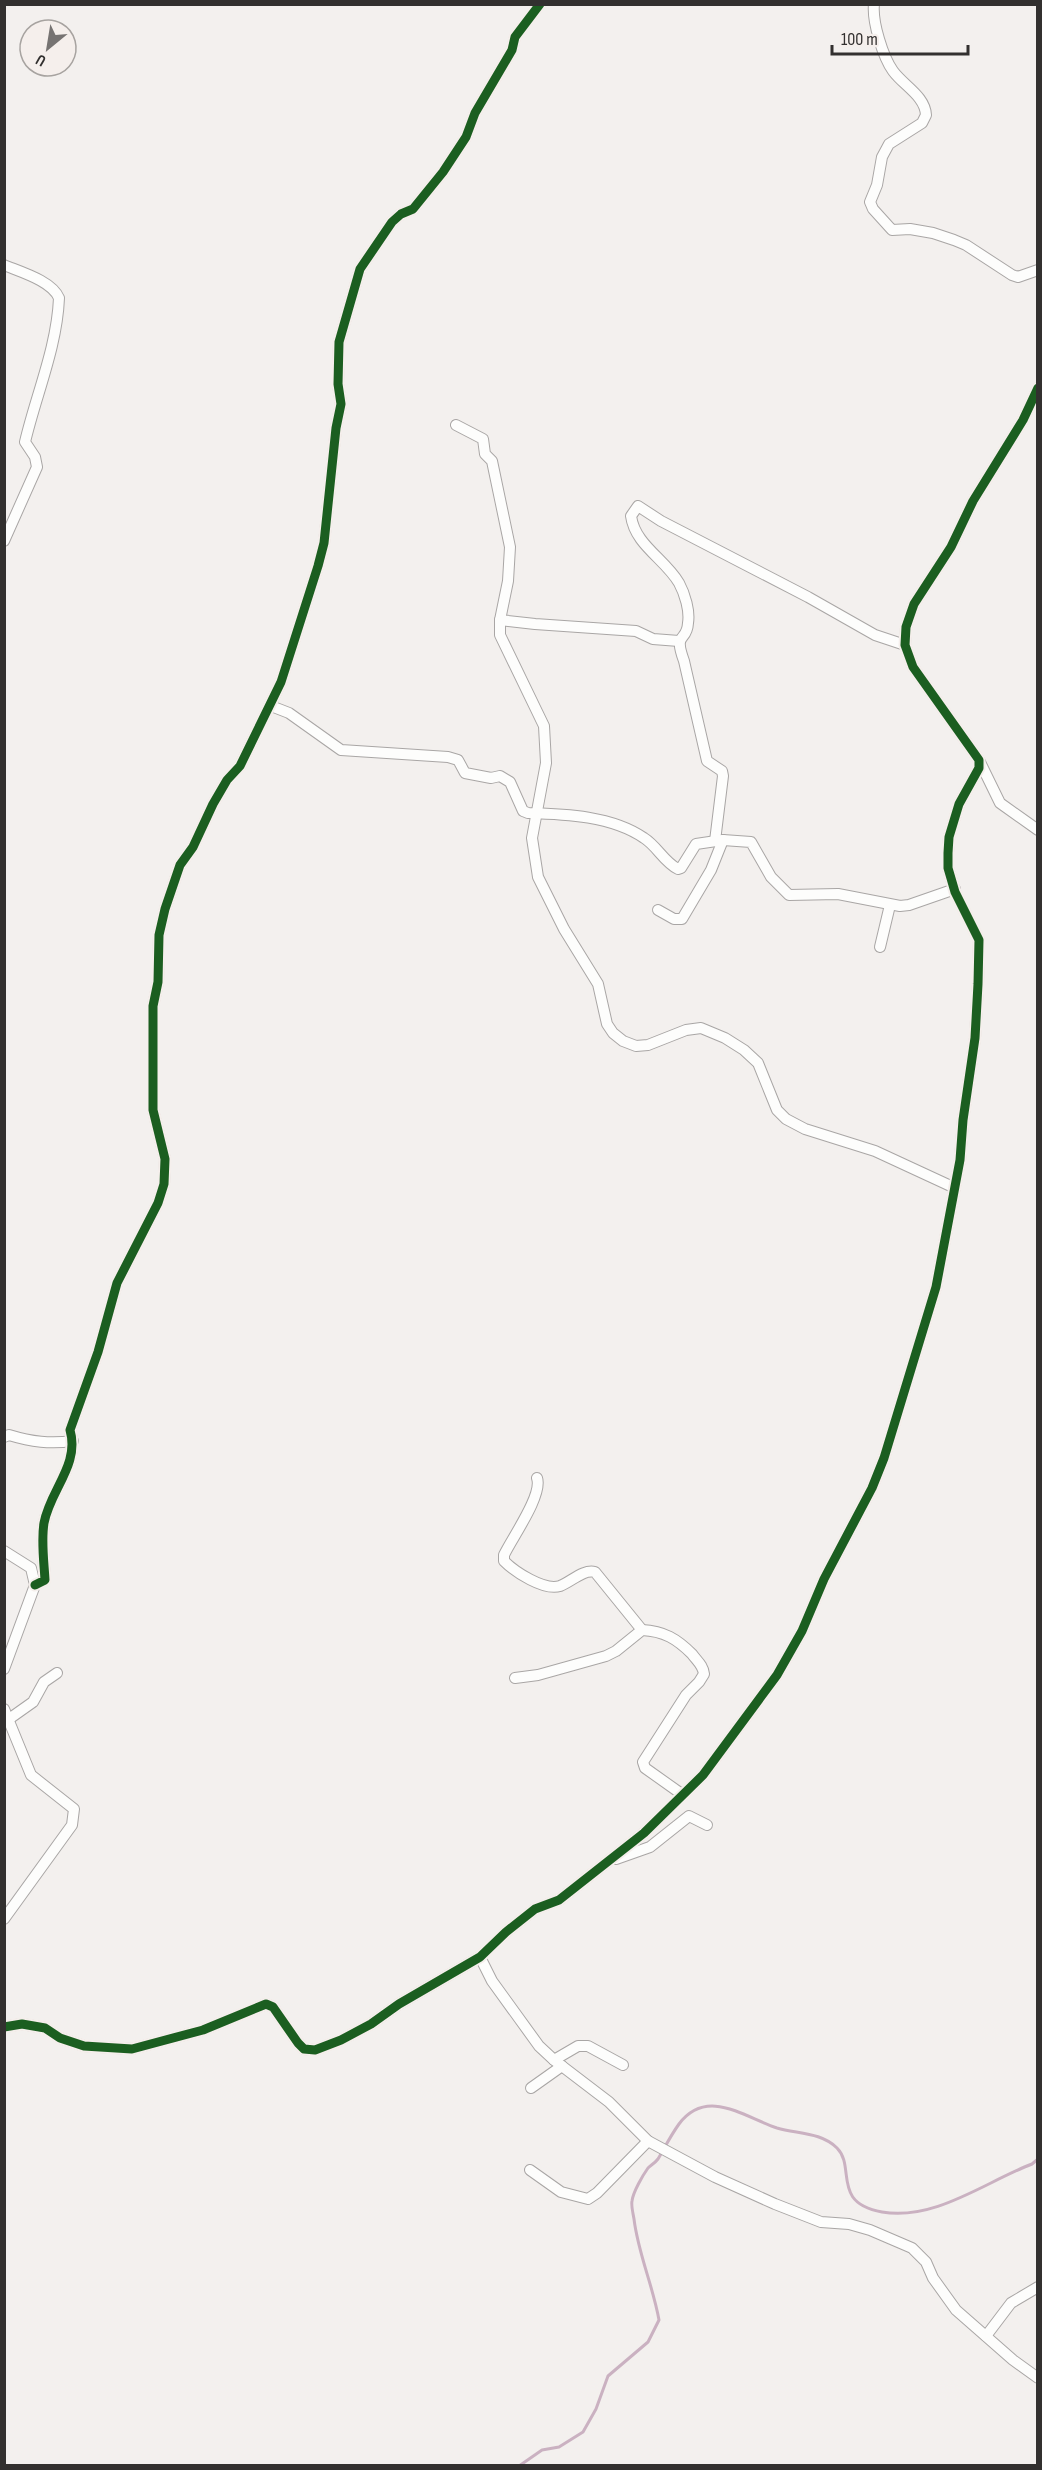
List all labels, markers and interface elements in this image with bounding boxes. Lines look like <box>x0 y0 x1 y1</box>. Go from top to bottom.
north arrow <box>18 18 78 78</box>
scale bar <box>832 18 968 56</box>
text: 100 m <box>841 29 878 50</box>
text: U <box>33 49 50 70</box>

